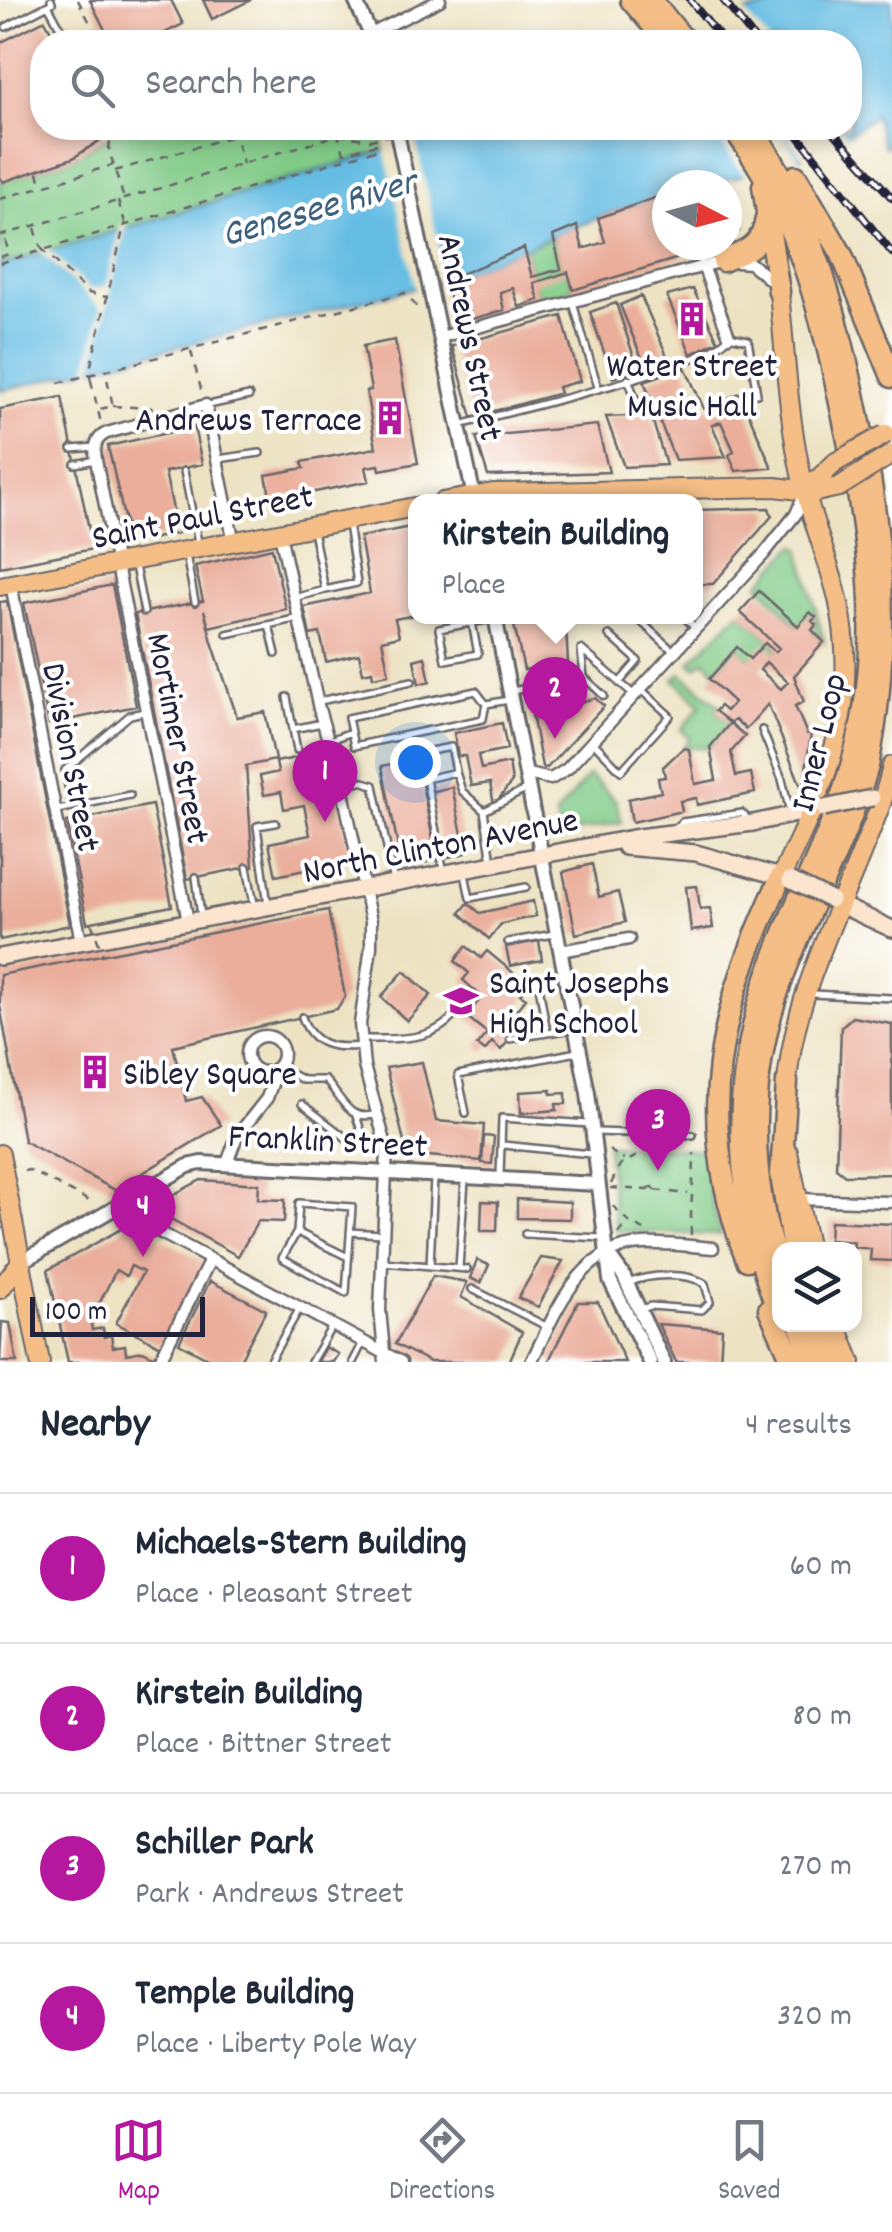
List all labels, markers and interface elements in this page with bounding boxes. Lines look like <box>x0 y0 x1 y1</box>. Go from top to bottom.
search box <box>30 30 862 140</box>
icon: search <box>65 58 120 113</box>
text: Search here <box>145 58 317 113</box>
water label: Genesee River <box>216 156 427 265</box>
north arrow <box>652 170 742 260</box>
street label: Andrews Street <box>421 230 513 446</box>
building icon: Water Street Music Hall <box>673 300 711 338</box>
place label: Water Street Music Hall <box>607 344 778 434</box>
place label: Andrews Terrace <box>135 398 362 448</box>
building icon: Andrews Terrace <box>371 399 409 437</box>
street label: Saint Paul Street <box>88 474 318 566</box>
popup <box>408 494 703 624</box>
text: Kirstein Building <box>442 509 669 564</box>
text: Place <box>442 564 506 610</box>
street label: Mortimer Street <box>130 629 220 849</box>
pin: 2 <box>522 656 588 739</box>
street label: Division Street <box>25 659 111 857</box>
street label: Inner Loop <box>781 669 863 818</box>
your location <box>390 737 441 788</box>
pin: 1 <box>292 740 358 822</box>
street label: North Clinton Avenue <box>299 798 583 900</box>
place label: Saint Josephs High School <box>489 961 670 1051</box>
school or university icon: Saint Josephs High School <box>442 982 480 1020</box>
place label: Sibley Square <box>123 1052 297 1102</box>
building icon: Sibley Square <box>76 1053 114 1091</box>
pin: 3 <box>626 1088 690 1171</box>
street label: Franklin Street <box>227 1114 429 1174</box>
pin: 4 <box>110 1174 176 1257</box>
map controls <box>772 1242 862 1332</box>
button: layers <box>772 1242 862 1332</box>
scale bar <box>30 1292 205 1336</box>
text: 100 m <box>45 1294 107 1334</box>
text: Nearby <box>40 1397 150 1457</box>
text: 4 results <box>745 1404 852 1450</box>
text: Michaels-Stern Building <box>135 1518 467 1573</box>
text: 1 <box>69 1545 76 1591</box>
text: 60 m <box>790 1545 852 1591</box>
text: Place · Pleasant Street <box>135 1573 412 1619</box>
text: Kirstein Building <box>135 1668 363 1723</box>
text: 2 <box>66 1695 79 1741</box>
text: 80 m <box>792 1695 852 1741</box>
text: Place · Bittner Street <box>135 1723 392 1769</box>
text: Schiller Park <box>135 1818 314 1873</box>
text: 3 <box>65 1845 80 1891</box>
text: 270 m <box>779 1845 852 1891</box>
text: Park · Andrews Street <box>135 1873 404 1919</box>
text: Temple Building <box>135 1968 354 2023</box>
text: 4 <box>66 1995 79 2041</box>
text: 320 m <box>777 1995 852 2041</box>
text: Place · Liberty Pole Way <box>135 2023 416 2069</box>
tab: Map <box>111 2113 166 2213</box>
tab: Directions <box>389 2113 495 2213</box>
tab: Saved <box>718 2113 781 2213</box>

